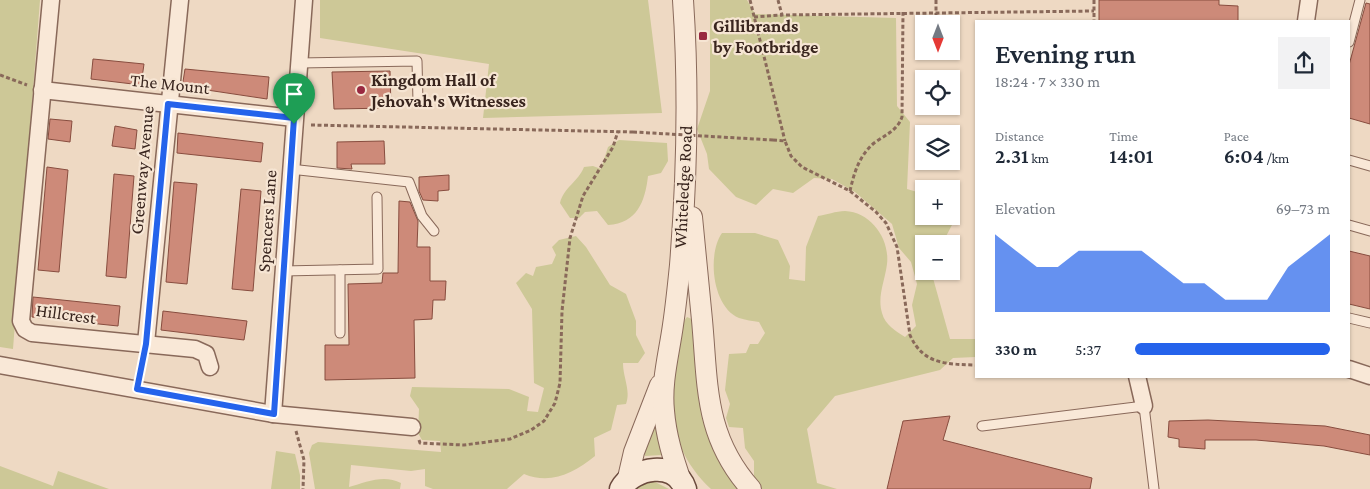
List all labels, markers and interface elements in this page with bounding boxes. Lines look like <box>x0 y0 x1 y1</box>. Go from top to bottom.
north arrow <box>915 15 960 60</box>
map controls <box>915 15 960 280</box>
place label: Gillibrands by Footbridge <box>712 16 818 57</box>
marker: Gillibrands by Footbridge <box>697 30 709 42</box>
button: share <box>1278 37 1330 89</box>
text: Evening run <box>995 38 1136 69</box>
street label: The Mount <box>129 70 212 98</box>
place label: Kingdom Hall of Jehovah's Witnesses <box>369 70 526 111</box>
button: locate <box>915 70 960 115</box>
pin <box>273 73 315 124</box>
text: 18:24 · 7 × 330 m <box>995 73 1100 90</box>
icon: arrive <box>280 80 308 108</box>
marker: Kingdom Hall of Jehovah's Witnesses <box>355 84 367 96</box>
street label: Greenway Avenue <box>126 105 158 235</box>
street label: Whiteledge Road <box>670 124 696 249</box>
button: layers <box>915 125 960 170</box>
text: Distance <box>995 128 1044 144</box>
text: Time <box>1109 128 1138 144</box>
text: Pace <box>1224 128 1249 144</box>
text: 2.31 <box>995 144 1029 168</box>
text: 14:01 <box>1109 144 1153 168</box>
text: 6:04 <box>1224 144 1264 168</box>
text: km <box>1029 150 1049 166</box>
text: /km <box>1264 150 1289 166</box>
street label: Spencers Lane <box>253 169 281 273</box>
button: + <box>915 180 960 225</box>
text: Elevation <box>995 200 1056 217</box>
text: 69–73 m <box>1276 200 1330 217</box>
button: − <box>915 235 960 280</box>
street label: Hillcrest <box>35 300 98 328</box>
text: 330 m <box>995 341 1037 358</box>
text: 5:37 <box>1075 341 1101 358</box>

